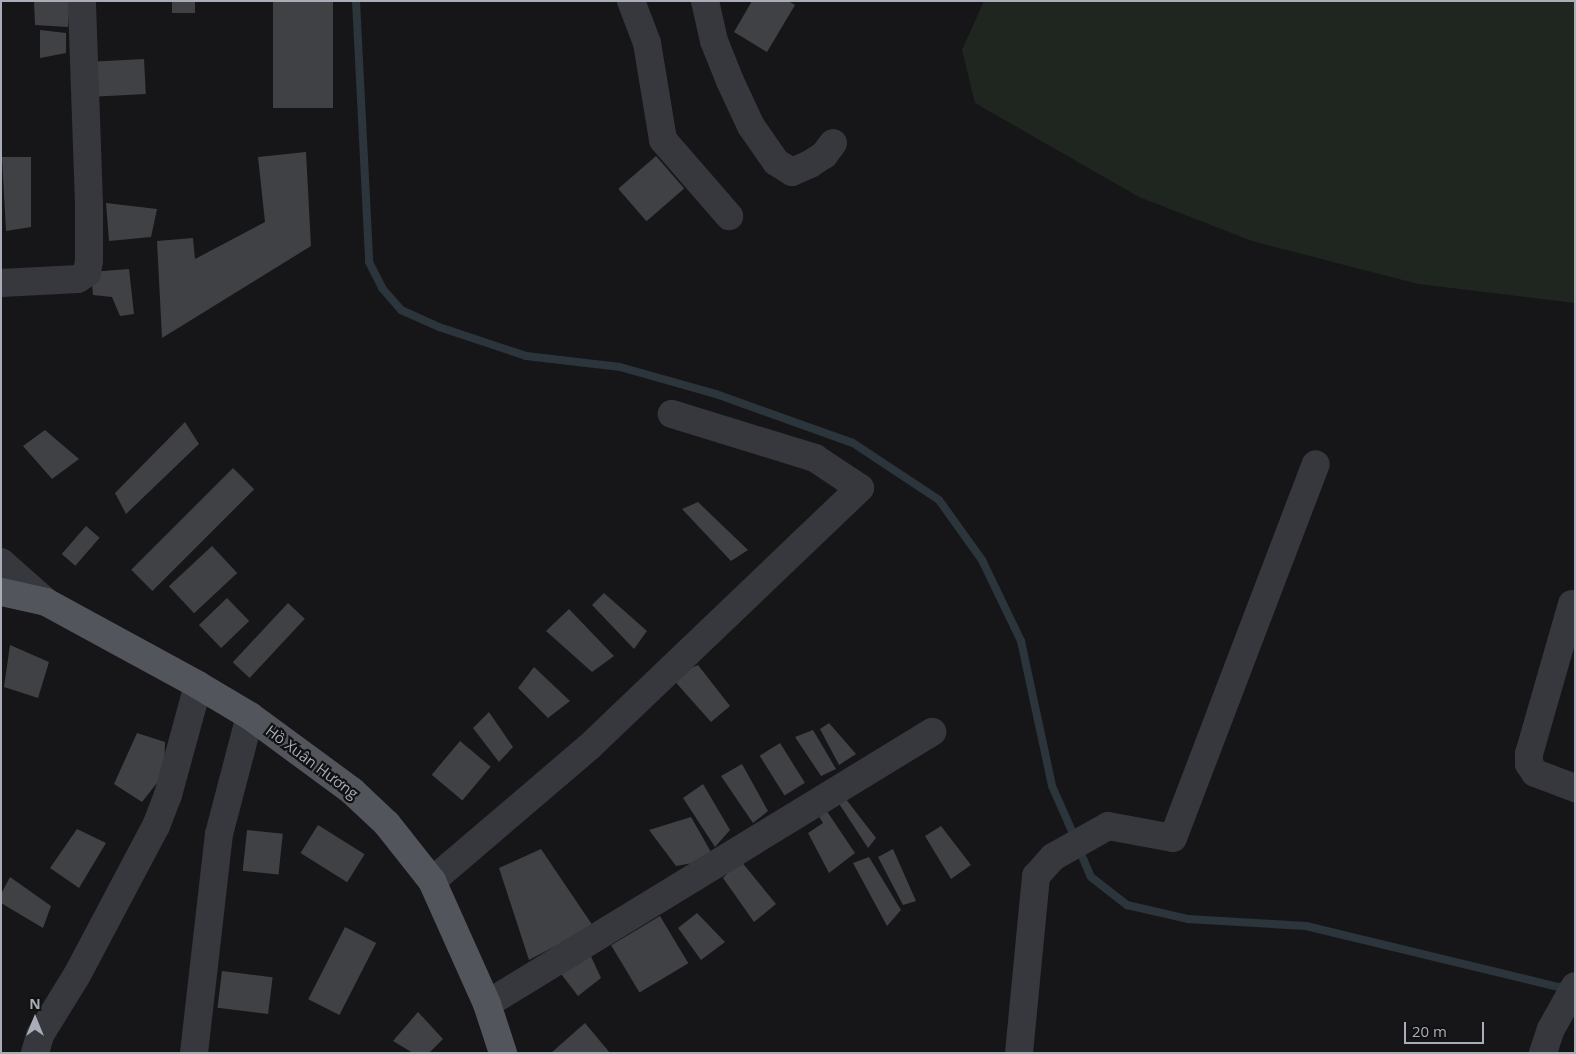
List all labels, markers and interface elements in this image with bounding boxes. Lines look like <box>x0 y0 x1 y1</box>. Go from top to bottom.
street label: Hồ Xuân Hương <box>262 721 362 803</box>
north arrow <box>10 994 60 1044</box>
text: N <box>29 994 41 1013</box>
scale bar <box>1406 1012 1486 1044</box>
text: 20 m <box>1412 1021 1447 1041</box>

